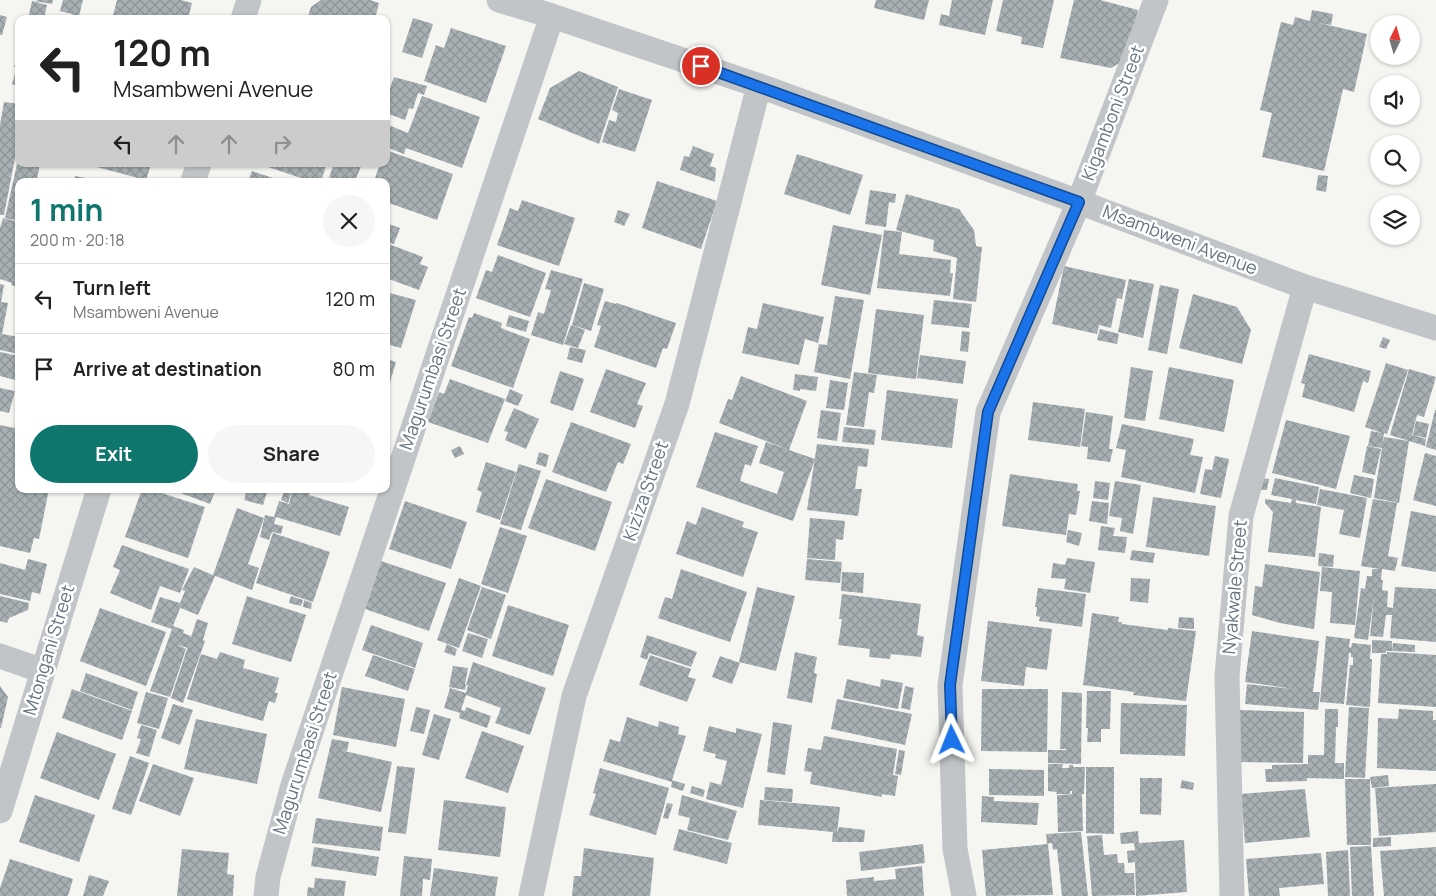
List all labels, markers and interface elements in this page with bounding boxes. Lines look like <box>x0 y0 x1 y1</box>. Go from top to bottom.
north arrow <box>1370 15 1420 65</box>
map controls <box>1370 15 1420 245</box>
text: 120 m <box>113 29 211 77</box>
icon: left <box>30 35 95 100</box>
street label: Kigamboni Street <box>1075 41 1149 184</box>
pin <box>680 45 722 87</box>
icon: arrive <box>687 52 715 80</box>
text: Msambweni Avenue <box>113 74 313 104</box>
button: sound <box>1370 75 1420 125</box>
icon: left <box>109 130 137 158</box>
icon: ahead <box>162 130 190 158</box>
icon: ahead <box>215 130 243 158</box>
icon: right <box>268 130 296 158</box>
button: search <box>1370 135 1420 185</box>
text: 1 min <box>30 189 103 230</box>
button: close <box>323 195 375 247</box>
button: layers <box>1370 195 1420 245</box>
street label: Msambweni Avenue <box>1100 198 1261 280</box>
text: 200 m · 20:18 <box>30 229 125 251</box>
text: Turn left <box>73 275 151 301</box>
icon: left <box>30 285 58 313</box>
street label: Magurumbasi Street <box>393 285 471 453</box>
text: 120 m <box>325 286 375 312</box>
text: Msambweni Avenue <box>73 301 219 323</box>
icon: arrive <box>30 355 58 383</box>
text: Arrive at destination <box>73 356 262 382</box>
text: 80 m <box>332 356 375 382</box>
button: Exit <box>30 425 198 483</box>
button: Share <box>208 425 375 483</box>
street label: Kiziza Street <box>617 438 673 544</box>
street label: Nyakwale Street <box>1216 519 1252 655</box>
street label: Mtongani Street <box>17 581 79 718</box>
street label: Magurumbasi Street <box>266 668 342 837</box>
position arrow <box>925 713 977 765</box>

